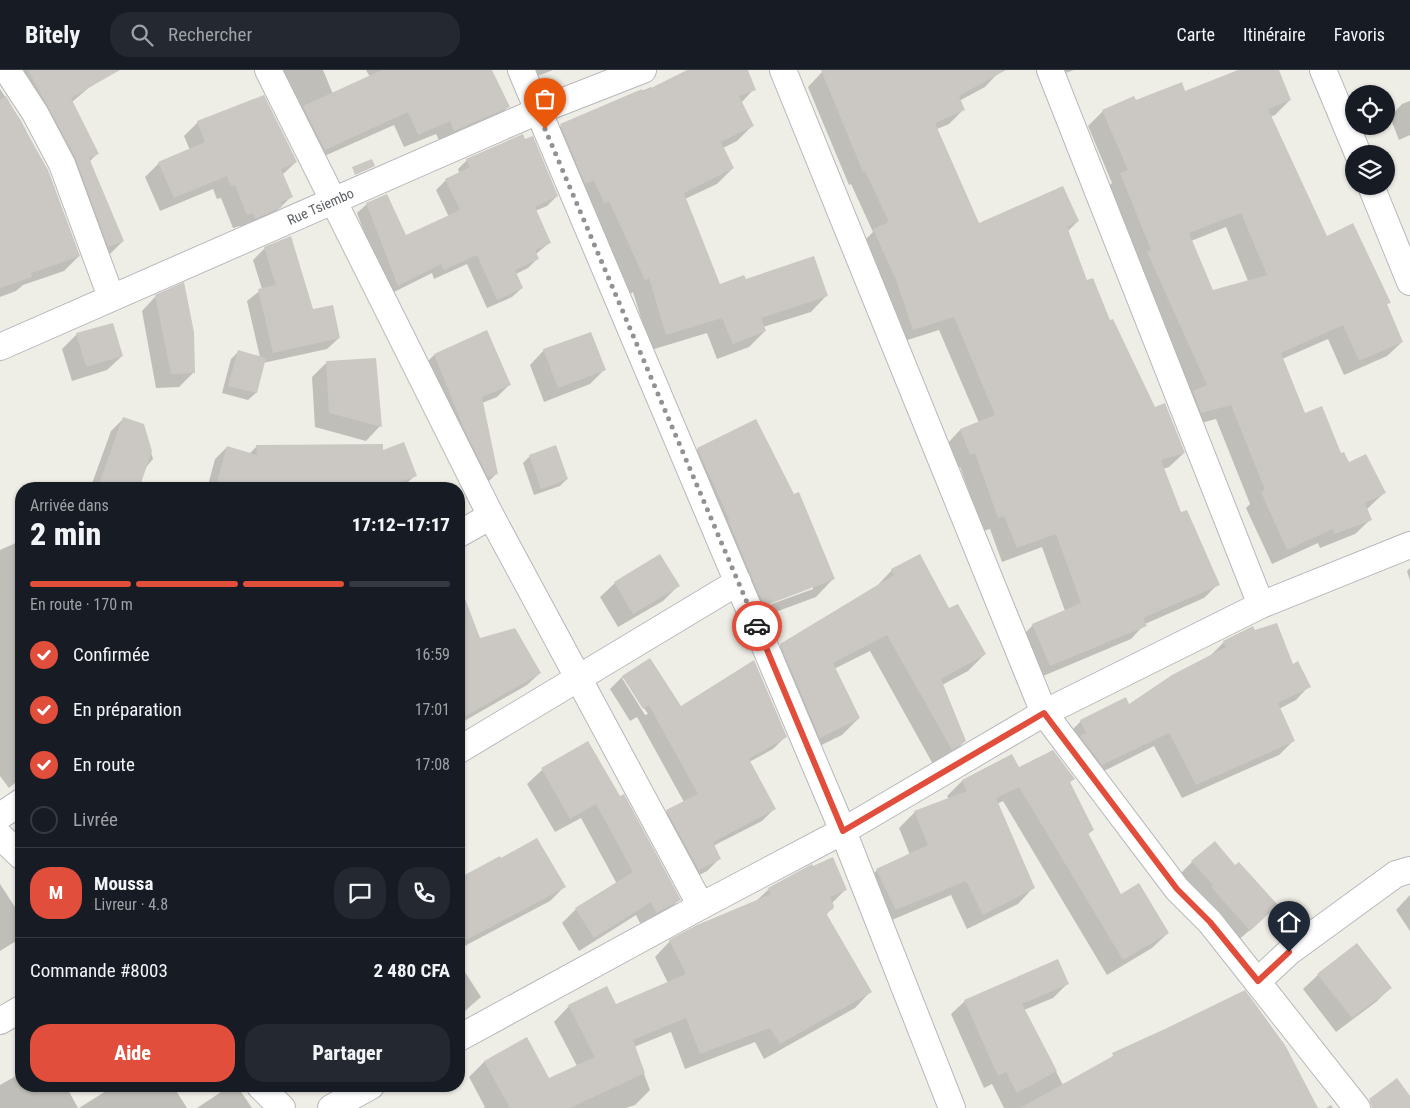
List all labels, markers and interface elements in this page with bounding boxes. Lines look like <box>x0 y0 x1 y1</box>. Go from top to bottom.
search box <box>110 12 460 57</box>
text: Bitely <box>25 21 80 49</box>
icon: search <box>128 21 156 49</box>
text: Rechercher <box>168 23 252 46</box>
text: Carte <box>1176 24 1215 45</box>
text: Itinéraire <box>1243 24 1306 45</box>
text: Favoris <box>1334 24 1385 45</box>
pin <box>524 78 566 129</box>
icon: bag <box>531 85 559 113</box>
map controls <box>1345 85 1395 195</box>
button: locate <box>1345 85 1395 135</box>
button: layers <box>1345 145 1395 195</box>
street label: Rue Tsiembo <box>285 185 356 228</box>
text: Arrivée dans <box>30 496 109 515</box>
text: 17:12–17:17 <box>352 513 450 536</box>
text: 2 min <box>30 515 101 553</box>
text: En route · 170 m <box>30 595 133 614</box>
courier <box>732 601 782 651</box>
icon: car <box>743 612 771 640</box>
icon: check <box>30 641 58 669</box>
text: Confirmée <box>73 643 150 666</box>
text: 16:59 <box>415 645 450 664</box>
icon: check <box>30 696 58 724</box>
text: En préparation <box>73 698 182 721</box>
text: 17:01 <box>415 700 450 719</box>
icon: check <box>30 751 58 779</box>
text: En route <box>73 753 135 776</box>
text: 17:08 <box>415 755 450 774</box>
text: Livrée <box>73 808 118 831</box>
button: chat <box>334 867 386 919</box>
button: phone <box>398 867 450 919</box>
text: Moussa <box>94 872 153 895</box>
text: M <box>49 881 63 904</box>
text: Livreur · 4.8 <box>94 895 168 914</box>
pin <box>1268 901 1310 952</box>
icon: home <box>1275 908 1303 936</box>
text: Commande #8003 <box>30 959 168 982</box>
text: 2 480 CFA <box>373 959 450 982</box>
button: Aide <box>30 1024 235 1082</box>
button: Partager <box>245 1024 450 1082</box>

